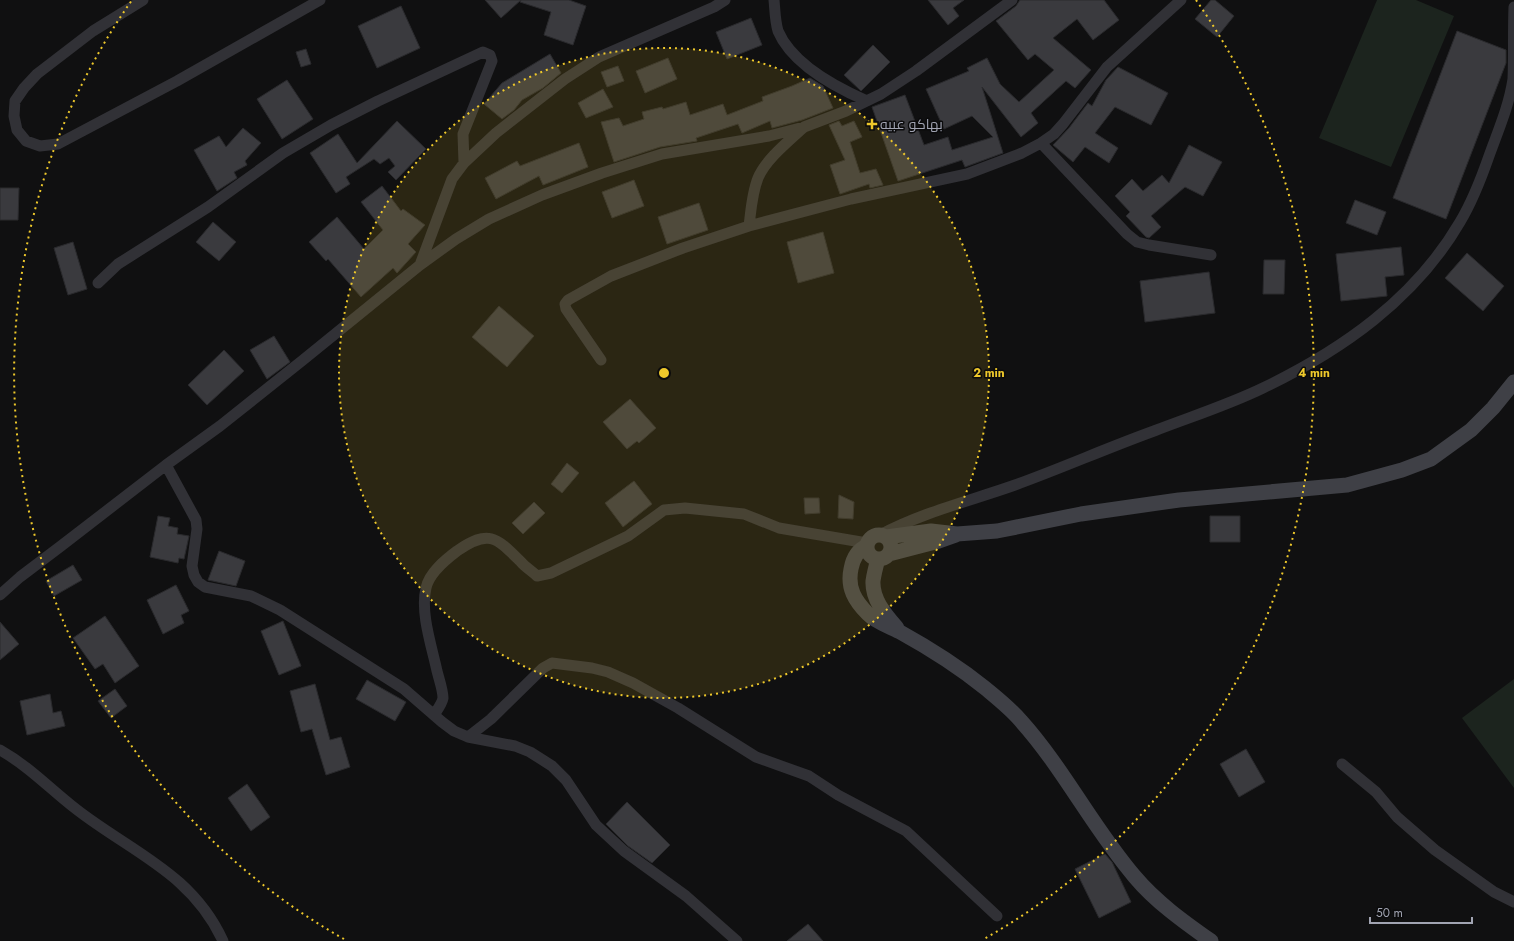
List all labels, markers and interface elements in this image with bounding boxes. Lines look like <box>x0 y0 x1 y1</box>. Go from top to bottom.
place label: بهاكو عبيه <box>880 114 943 134</box>
marker: بهاكو عبيه <box>867 119 877 129</box>
text: 2 min <box>973 364 1005 382</box>
text: 4 min <box>1298 364 1330 382</box>
centre of rings <box>657 366 671 380</box>
scale bar <box>1370 899 1472 925</box>
text: 50 m <box>1376 904 1403 922</box>

